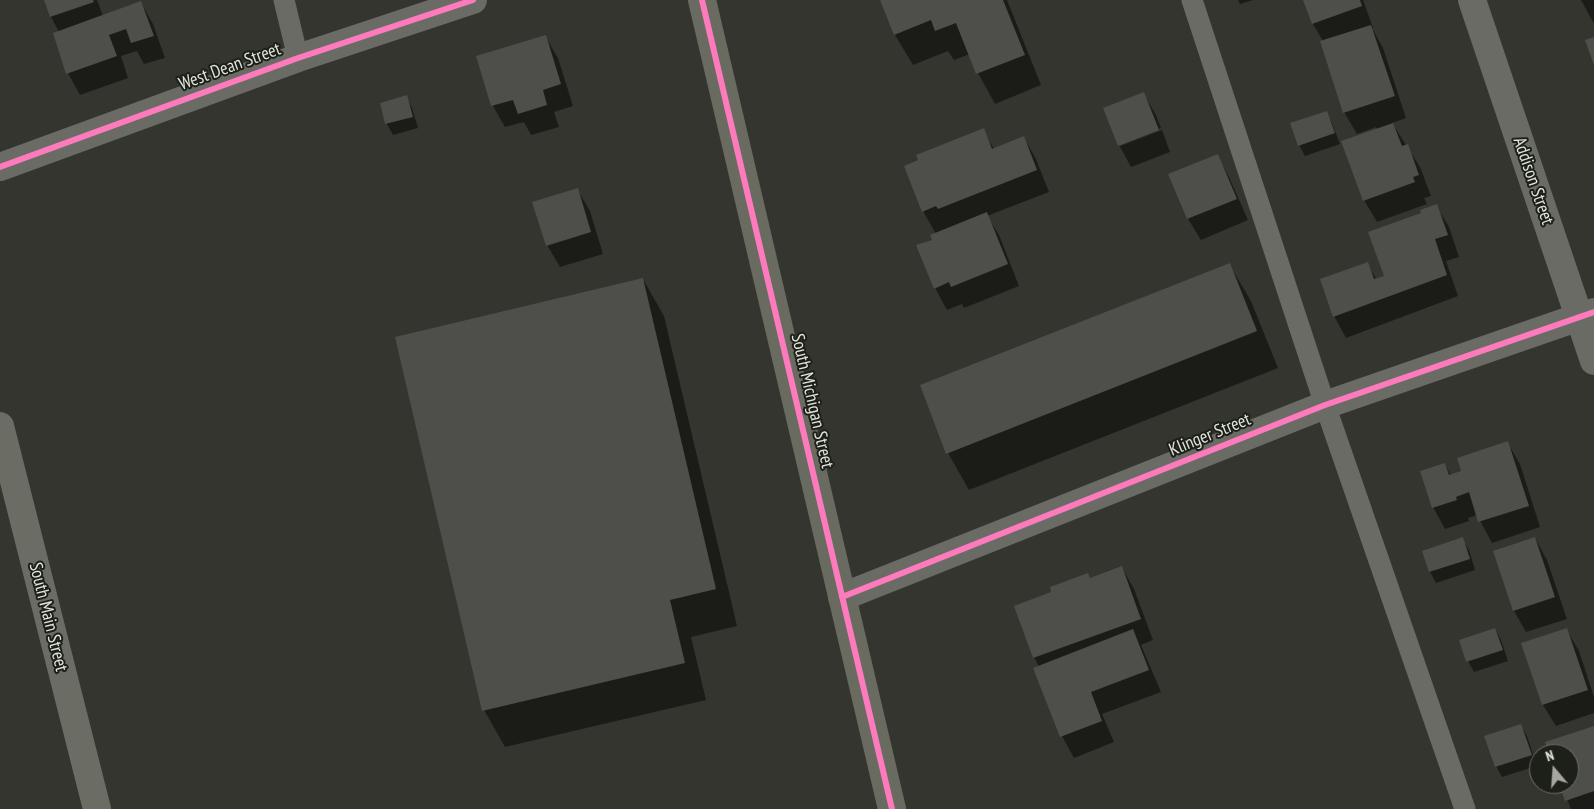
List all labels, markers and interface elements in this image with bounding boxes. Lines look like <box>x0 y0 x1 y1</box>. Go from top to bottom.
street label: West Dean Street <box>176 39 284 95</box>
street label: Addison Street <box>1508 135 1558 227</box>
street label: South Michigan Street <box>786 332 838 470</box>
street label: Klinger Street <box>1166 409 1254 461</box>
street label: South Main Street <box>24 560 72 674</box>
north arrow <box>1529 744 1579 794</box>
text: N <box>1543 746 1556 765</box>

